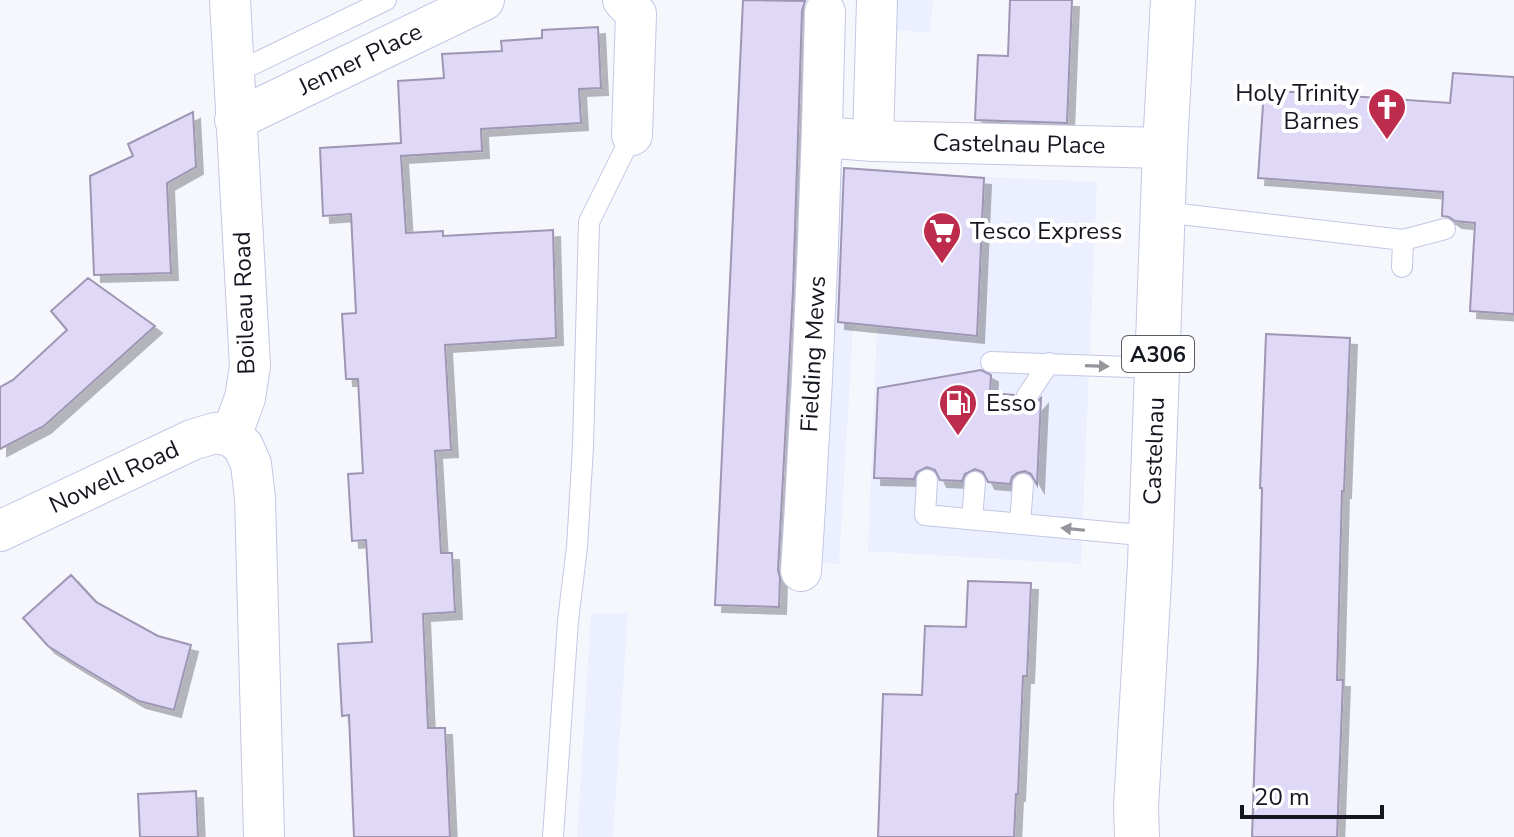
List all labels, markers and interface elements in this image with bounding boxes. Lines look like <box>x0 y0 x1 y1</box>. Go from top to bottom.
street label: Jenner Place <box>292 15 427 103</box>
place label: Holy Trinity Barnes <box>1235 77 1360 137</box>
church icon: Holy Trinity Barnes <box>1366 86 1408 141</box>
street label: Castelnau Place <box>932 126 1106 162</box>
supermarket icon: Tesco Express <box>921 210 963 265</box>
place label: Tesco Express <box>970 215 1122 247</box>
street label: Boileau Road <box>226 231 262 375</box>
street label: Fielding Mews <box>793 275 833 433</box>
road number: A306 <box>1122 336 1194 372</box>
one-way arrow <box>1085 359 1110 372</box>
fuel station icon: Esso <box>937 382 979 437</box>
place label: Esso <box>986 387 1036 419</box>
street label: Castelnau <box>1136 397 1172 505</box>
street label: Nowell Road <box>44 433 184 521</box>
one-way arrow <box>1060 522 1085 535</box>
scale bar <box>1242 769 1382 819</box>
text: 20 m <box>1254 781 1310 813</box>

